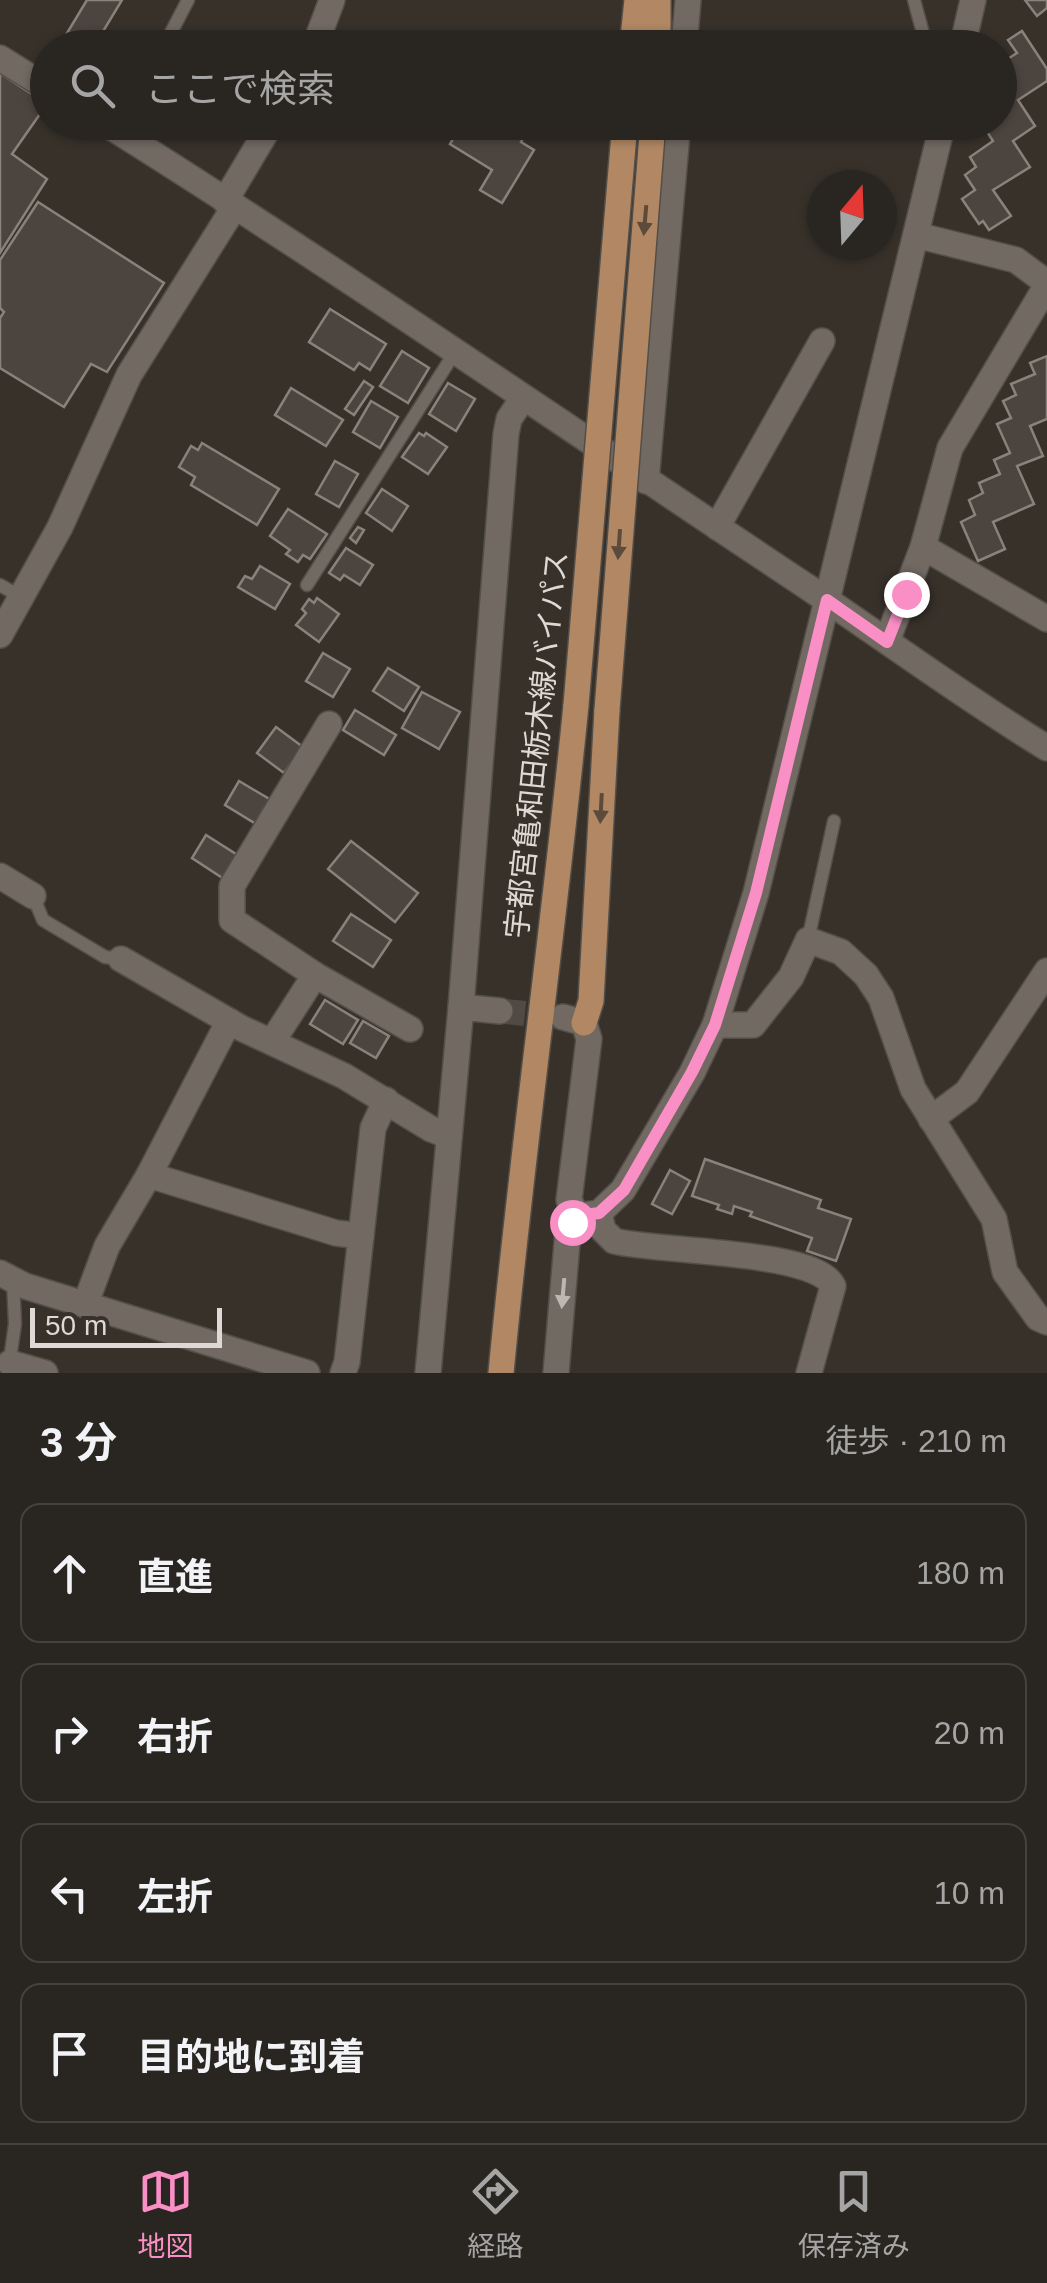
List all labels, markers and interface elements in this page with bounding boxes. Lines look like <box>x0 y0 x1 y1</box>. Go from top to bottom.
search box <box>30 30 1017 140</box>
icon: search <box>65 58 120 113</box>
text: ここで検索 <box>145 68 335 110</box>
north arrow <box>807 170 897 260</box>
one-way arrow <box>637 204 653 236</box>
one-way arrow <box>610 528 626 560</box>
street label: 宇都宮亀和田栃木線バイパス <box>500 550 573 940</box>
route end <box>884 572 930 618</box>
one-way arrow <box>593 792 609 824</box>
route start <box>550 1200 596 1246</box>
one-way arrow <box>554 1278 570 1309</box>
scale bar <box>30 1303 222 1348</box>
text: 50 m <box>45 1310 107 1341</box>
text: 3 分 <box>40 1419 117 1466</box>
text: 徒歩 · 210 m <box>826 1423 1007 1459</box>
icon: ahead <box>42 1546 97 1601</box>
text: 180 m <box>916 1555 1005 1591</box>
text: 直進 <box>137 1556 213 1598</box>
icon: right <box>42 1706 97 1761</box>
text: 20 m <box>934 1715 1005 1751</box>
text: 右折 <box>137 1716 213 1758</box>
icon: left <box>42 1866 97 1921</box>
text: 10 m <box>934 1875 1005 1911</box>
text: 左折 <box>137 1876 213 1918</box>
icon: arrive <box>42 2026 97 2081</box>
text: 目的地に到着 <box>137 2036 365 2078</box>
tab: 地図 <box>137 2164 193 2264</box>
tab: 経路 <box>467 2164 524 2264</box>
tab: 保存済み <box>798 2164 910 2264</box>

